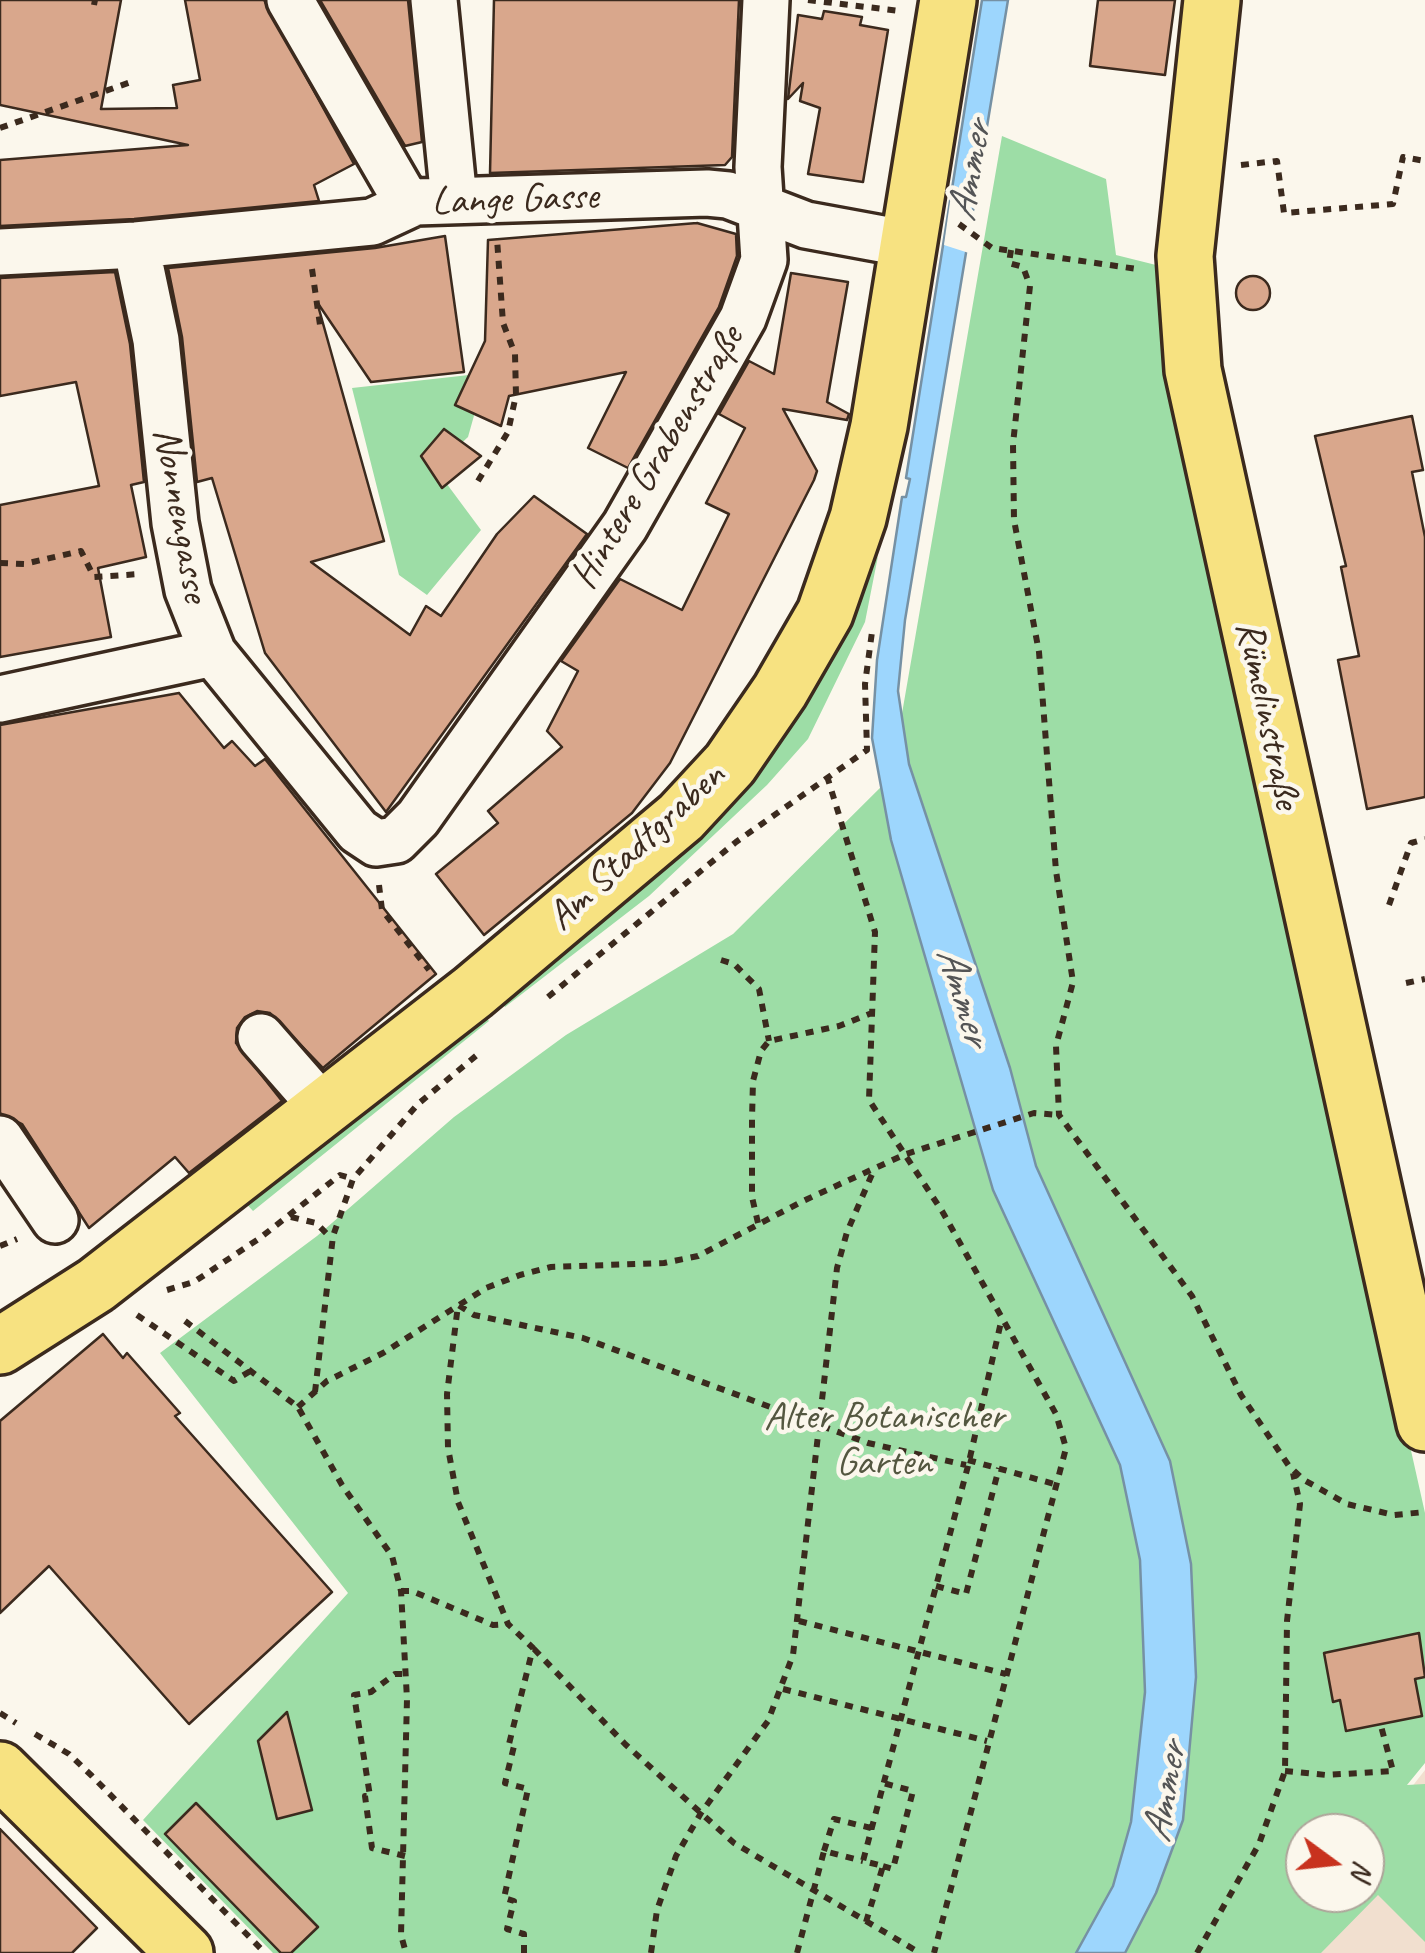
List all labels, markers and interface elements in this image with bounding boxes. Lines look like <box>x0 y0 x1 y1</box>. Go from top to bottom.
water label: Ammer <box>938 119 1004 225</box>
street label: Lange Gasse <box>431 173 599 227</box>
street label: Hintere Grabenstraße <box>561 318 755 598</box>
street label: Nonnengasse <box>141 424 219 606</box>
street label: Rümelinstraße <box>1224 617 1310 813</box>
street label: Am Stadtgraben <box>538 753 736 941</box>
water label: Ammer <box>923 941 1001 1051</box>
park label: Alter Botanischer Garten <box>764 1394 1004 1488</box>
water label: Ammer <box>1133 1740 1199 1846</box>
north arrow <box>1285 1813 1385 1913</box>
text: N <box>1343 1857 1382 1883</box>

